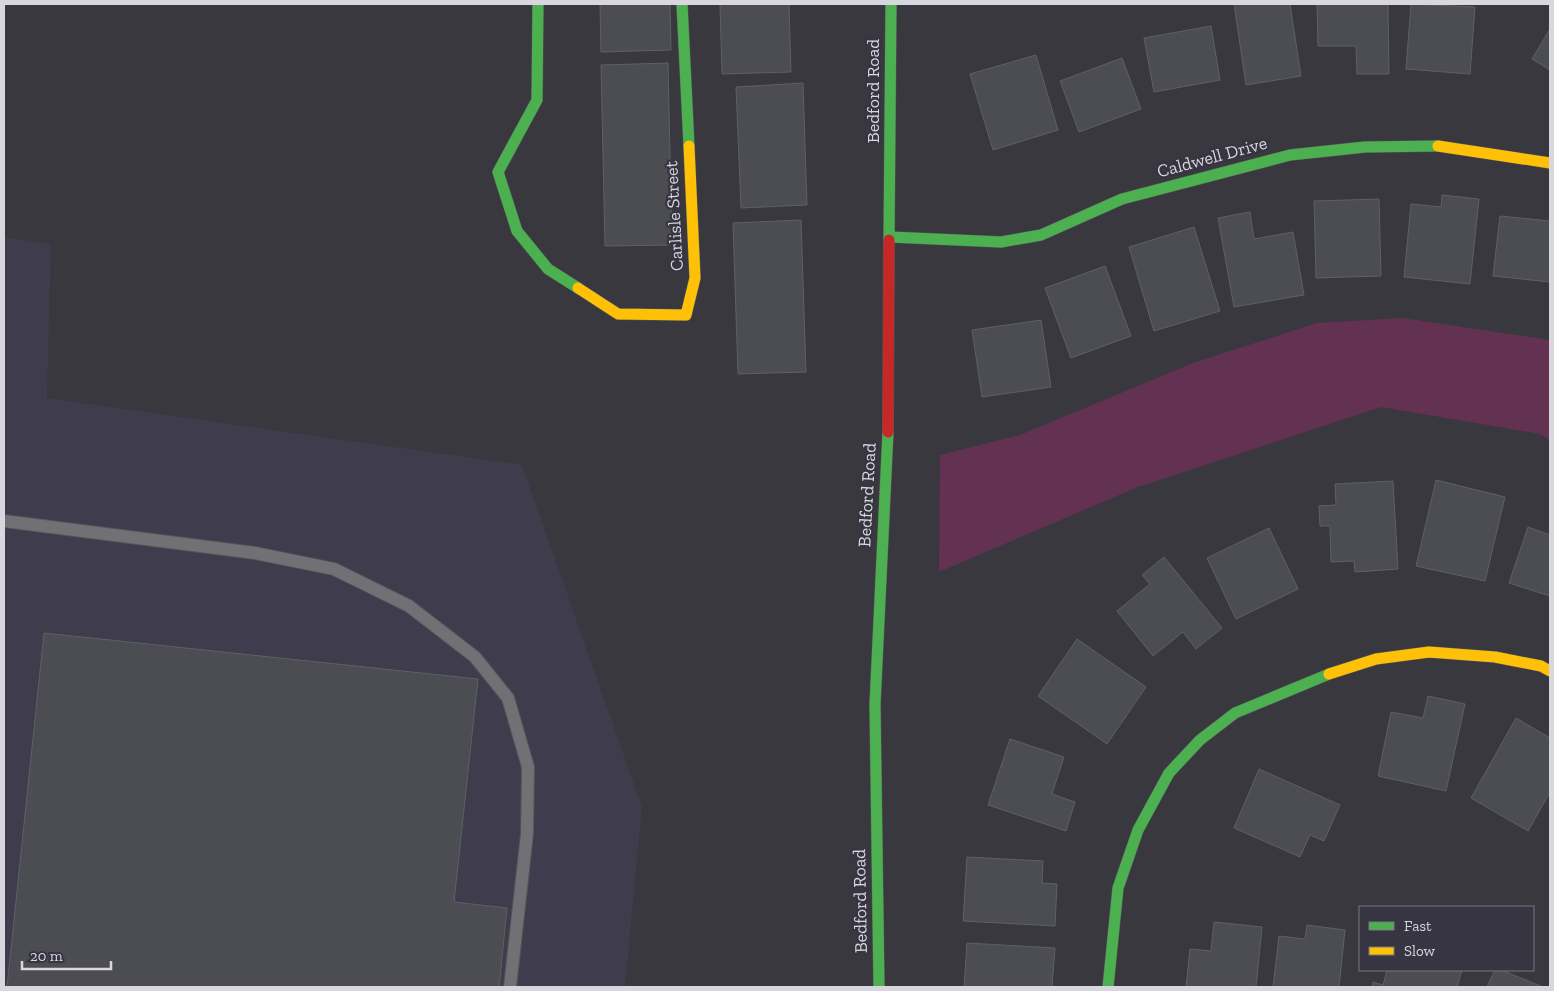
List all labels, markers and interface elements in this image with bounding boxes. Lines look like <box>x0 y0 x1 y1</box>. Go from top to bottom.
street label: Bedford Road <box>862 39 884 143</box>
street label: Caldwell Drive <box>1155 132 1269 182</box>
street label: Carlisle Street <box>660 160 688 272</box>
street label: Bedford Road <box>853 442 881 548</box>
street label: Bedford Road <box>848 849 872 953</box>
legend <box>1359 906 1534 971</box>
text: Fast <box>1404 917 1432 935</box>
scale bar <box>22 938 111 970</box>
text: Slow <box>1404 942 1436 960</box>
text: 20 m <box>30 947 63 965</box>

